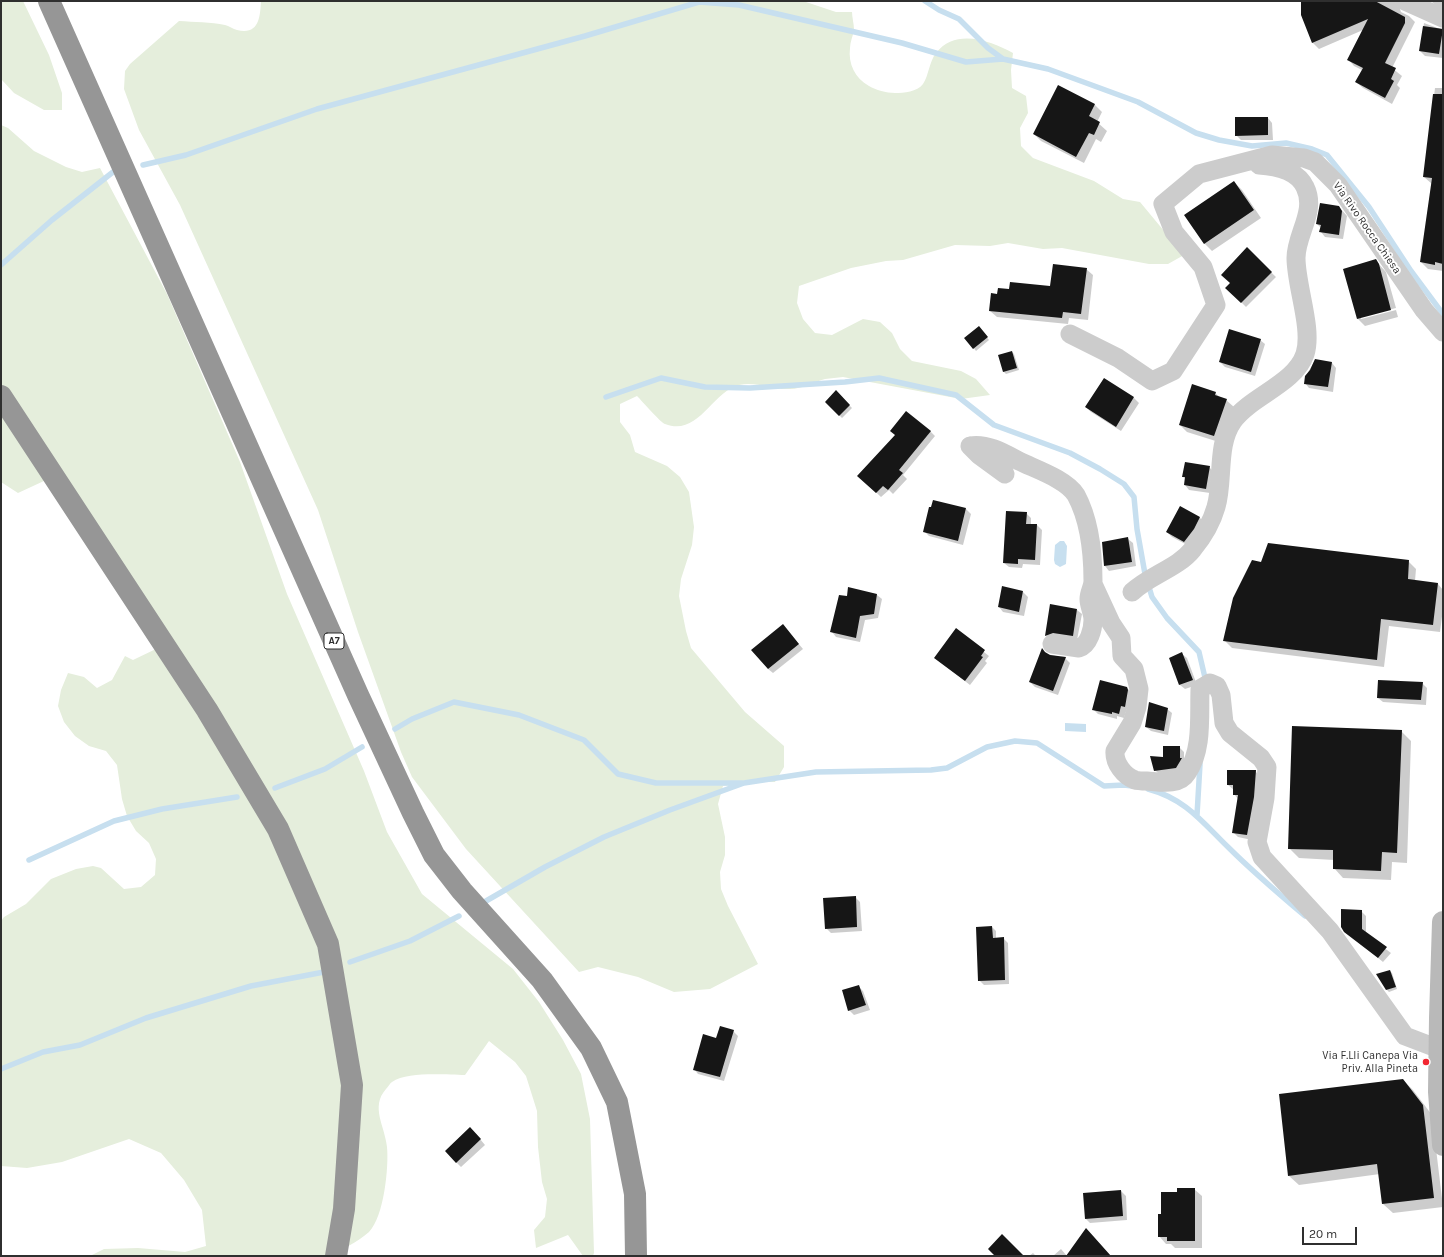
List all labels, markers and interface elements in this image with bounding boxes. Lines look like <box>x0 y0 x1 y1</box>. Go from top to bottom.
street label: Via Rivo Rocca Chiesa <box>1330 179 1404 277</box>
road number: A7 <box>324 633 344 649</box>
place label: Via F.Lli Canepa Via Priv. Alla Pineta <box>1322 1049 1418 1075</box>
marker: Via F.Lli Canepa Via Priv. Alla Pineta <box>1421 1057 1431 1067</box>
scale bar <box>1304 1219 1359 1245</box>
text: 20 m <box>1309 1227 1337 1241</box>

